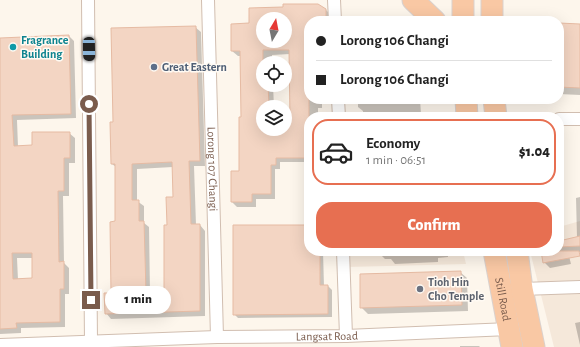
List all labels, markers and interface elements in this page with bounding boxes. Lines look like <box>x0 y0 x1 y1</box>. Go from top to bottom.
north arrow <box>256 12 292 48</box>
map controls <box>256 12 292 136</box>
text: Lorong 106 Changi <box>340 33 449 48</box>
place label: Fragrance Building <box>21 34 69 60</box>
car <box>83 37 95 61</box>
marker: Fragrance Building <box>8 42 18 52</box>
button: locate <box>256 56 292 92</box>
place label: Great Eastern <box>162 61 227 73</box>
marker: Great Eastern <box>149 62 159 72</box>
text: Lorong 106 Changi <box>340 72 449 87</box>
route start <box>80 95 98 113</box>
button: layers <box>256 100 292 136</box>
street label: Lorong 107 Changi <box>205 126 220 211</box>
icon: car <box>318 134 354 170</box>
text: Economy <box>366 136 420 151</box>
text: $1.04 <box>519 144 550 159</box>
text: 1 min · 06:51 <box>366 154 426 167</box>
button: Confirm <box>316 202 552 248</box>
place label: Tioh Hin Cho Temple <box>428 276 484 302</box>
street label: Still Road <box>493 276 513 322</box>
marker: Tioh Hin Cho Temple <box>415 284 425 294</box>
callout: 1 min <box>105 286 171 314</box>
route end <box>82 291 100 309</box>
text: 1 min <box>124 293 152 306</box>
street label: Langsat Road <box>296 329 358 342</box>

